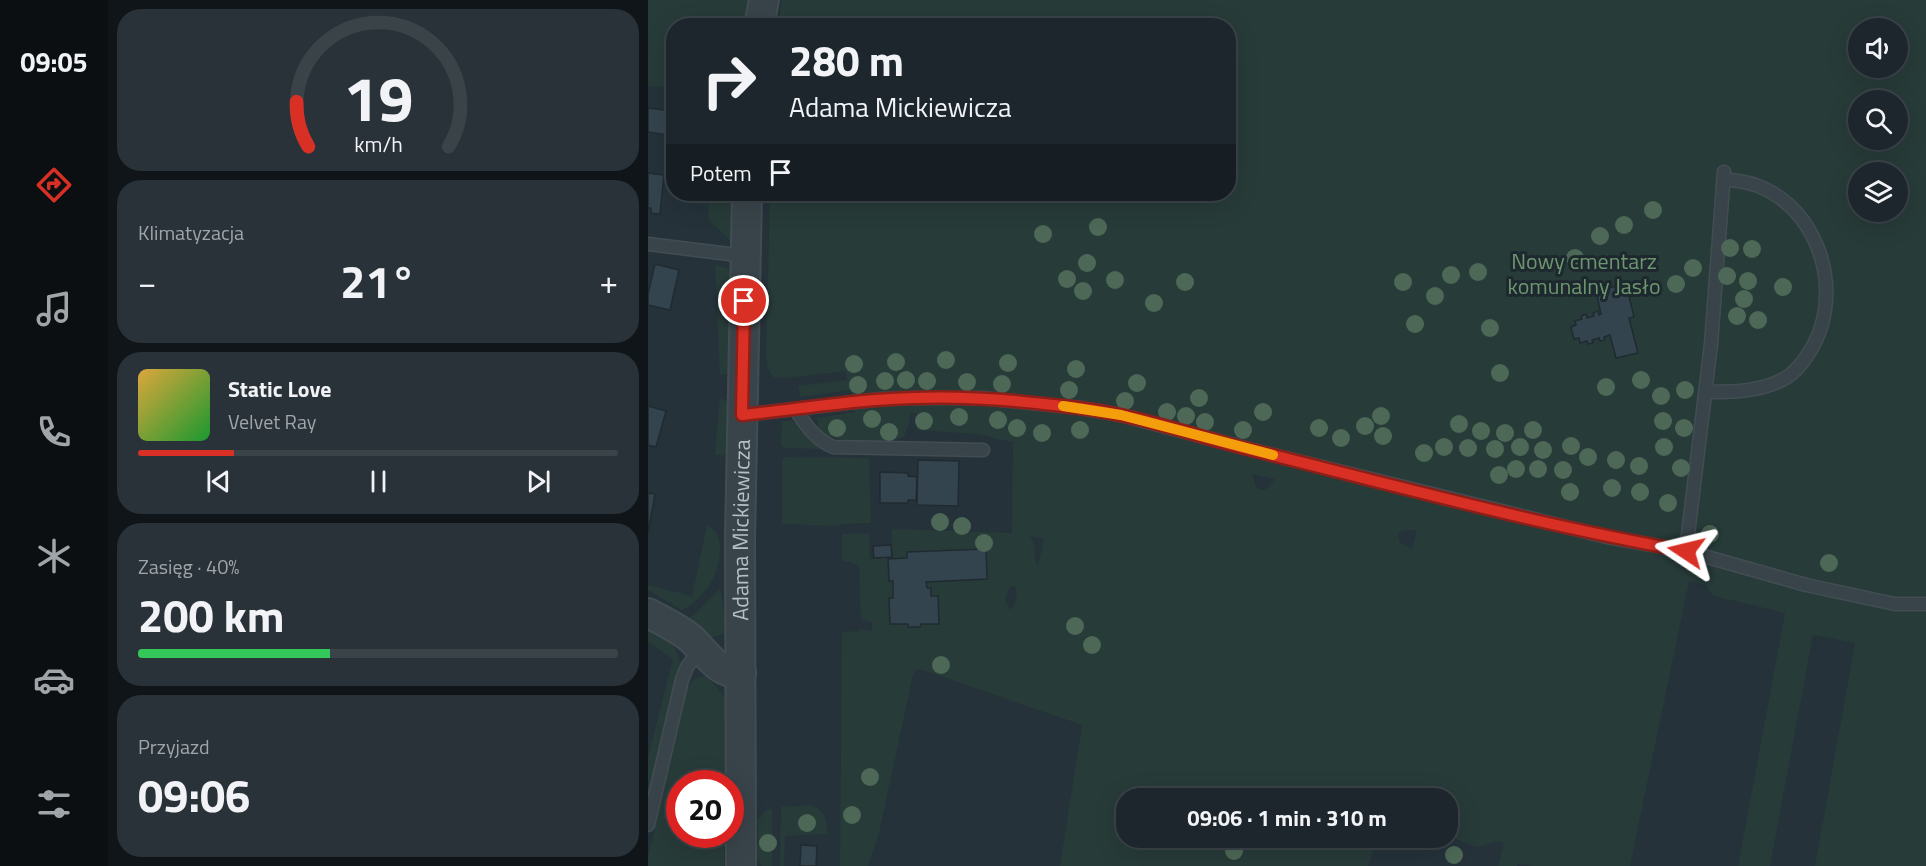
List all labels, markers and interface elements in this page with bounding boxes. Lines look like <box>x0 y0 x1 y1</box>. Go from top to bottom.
map controls <box>1848 18 1908 222</box>
button: sound <box>1848 18 1908 78</box>
text: 280 m <box>789 28 904 92</box>
text: 09:05 <box>20 41 88 82</box>
icon: right <box>690 42 768 120</box>
text: 19 <box>343 50 413 145</box>
text: Adama Mickiewicza <box>789 86 1012 127</box>
button: search <box>1848 90 1908 150</box>
text: km/h <box>354 129 402 161</box>
text: Potem <box>690 156 752 190</box>
icon: arrive <box>764 156 797 189</box>
button: layers <box>1848 162 1908 222</box>
icon: directions <box>33 164 75 206</box>
text: Klimatyzacja <box>138 217 244 248</box>
park label: Nowy cmentarz komunalny Jasło <box>1507 244 1661 303</box>
text: 21° <box>340 247 416 315</box>
text: − <box>138 257 156 307</box>
text: + <box>600 257 618 307</box>
pin <box>718 275 769 326</box>
icon: arrive <box>727 284 760 317</box>
icon: music <box>33 288 75 330</box>
text: Static Love <box>228 372 331 406</box>
text: Velvet Ray <box>228 406 317 437</box>
icon: phone <box>33 411 75 453</box>
street label: Adama Mickiewicza <box>723 439 759 621</box>
icon: previous <box>202 465 235 498</box>
icon: pause <box>362 465 395 498</box>
icon: next <box>522 465 555 498</box>
position arrow <box>1654 519 1718 583</box>
icon: climate <box>33 535 75 577</box>
text: Zasięg · 40% <box>138 551 240 582</box>
text: 200 km <box>138 581 284 649</box>
icon: car <box>33 659 75 701</box>
text: Przyjazd <box>138 731 210 762</box>
text: 09:06 <box>138 761 250 829</box>
speed limit sign: 20 <box>666 770 744 848</box>
icon: filters <box>33 783 75 825</box>
text: 09:06 · 1 min · 310 m <box>1187 801 1387 835</box>

